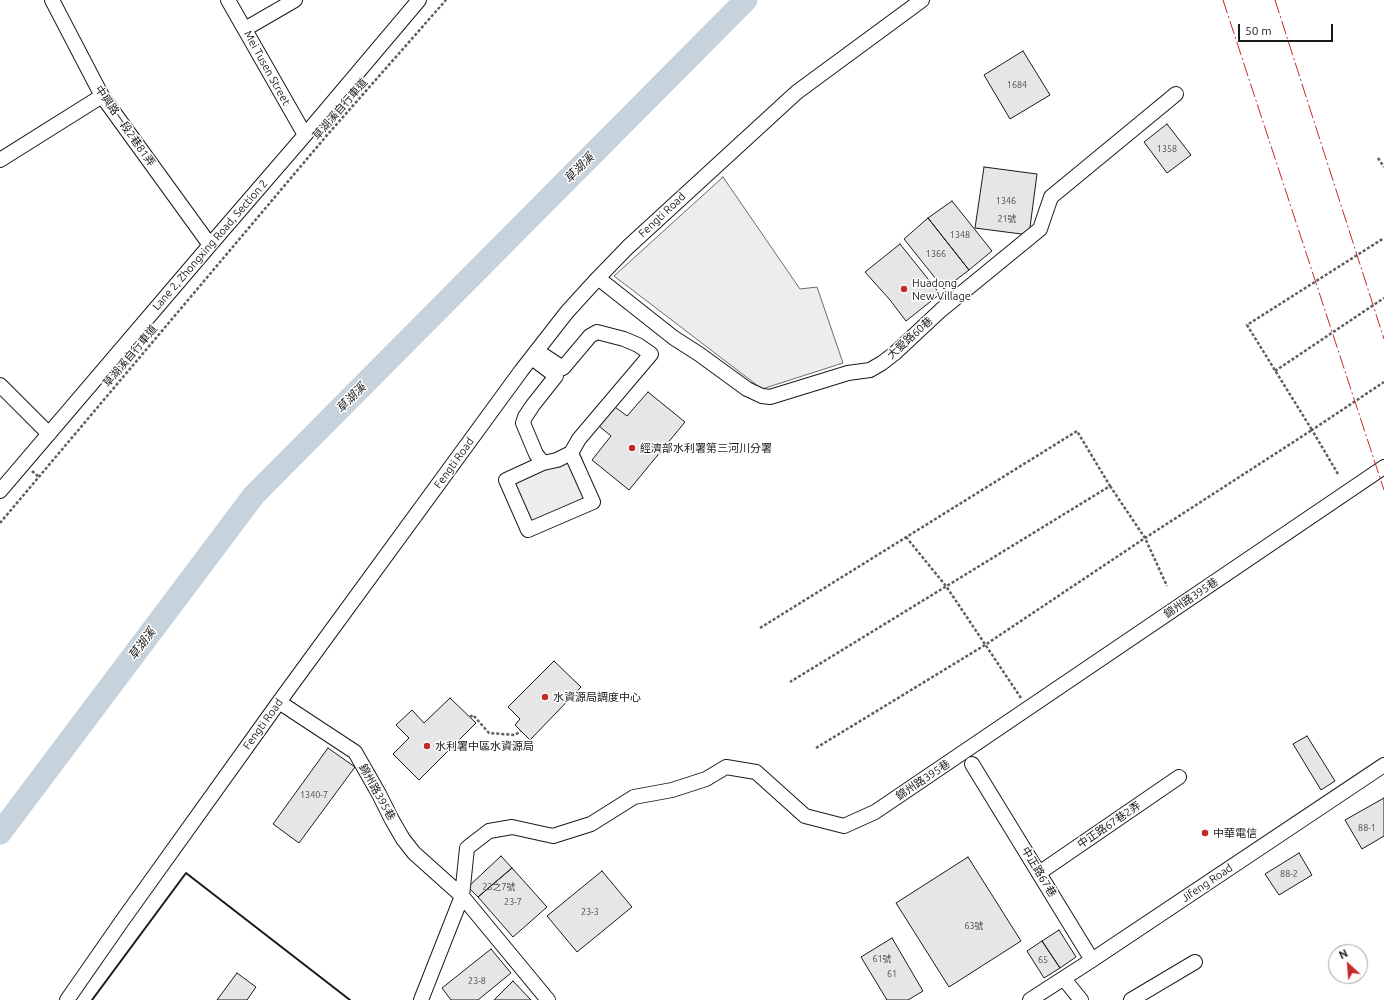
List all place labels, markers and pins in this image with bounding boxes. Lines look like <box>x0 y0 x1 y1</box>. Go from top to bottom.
place label: Huadong New Village <box>912 276 971 302</box>
marker: Huadong New Village <box>899 284 909 294</box>
place label: 經濟部水利署第三河川分署 <box>640 441 772 455</box>
marker: 經濟部水利署第三河川分署 <box>627 443 637 453</box>
place label: 水資源局調度中心 <box>553 690 641 704</box>
marker: 水資源局調度中心 <box>540 692 550 702</box>
place label: 水利署中區水資源局 <box>435 739 534 753</box>
marker: 水利署中區水資源局 <box>422 741 432 751</box>
place label: 中華電信 <box>1213 826 1257 840</box>
marker: 中華電信 <box>1200 828 1210 838</box>

